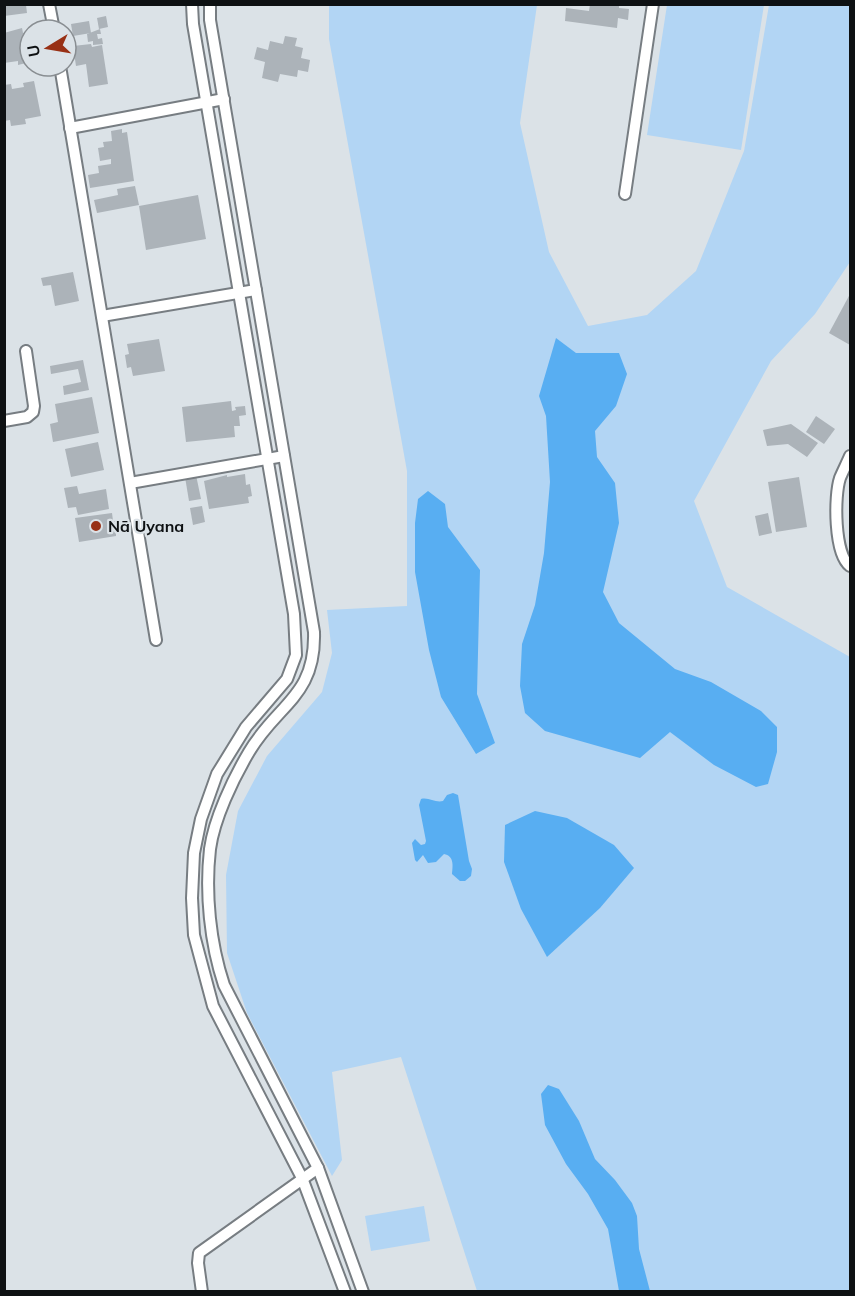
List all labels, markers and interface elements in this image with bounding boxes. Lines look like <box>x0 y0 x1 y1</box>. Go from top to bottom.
north arrow <box>18 18 78 78</box>
text: U <box>22 43 44 59</box>
place label: Nā Uyana <box>108 516 184 536</box>
marker: Nā Uyana <box>89 519 103 533</box>

